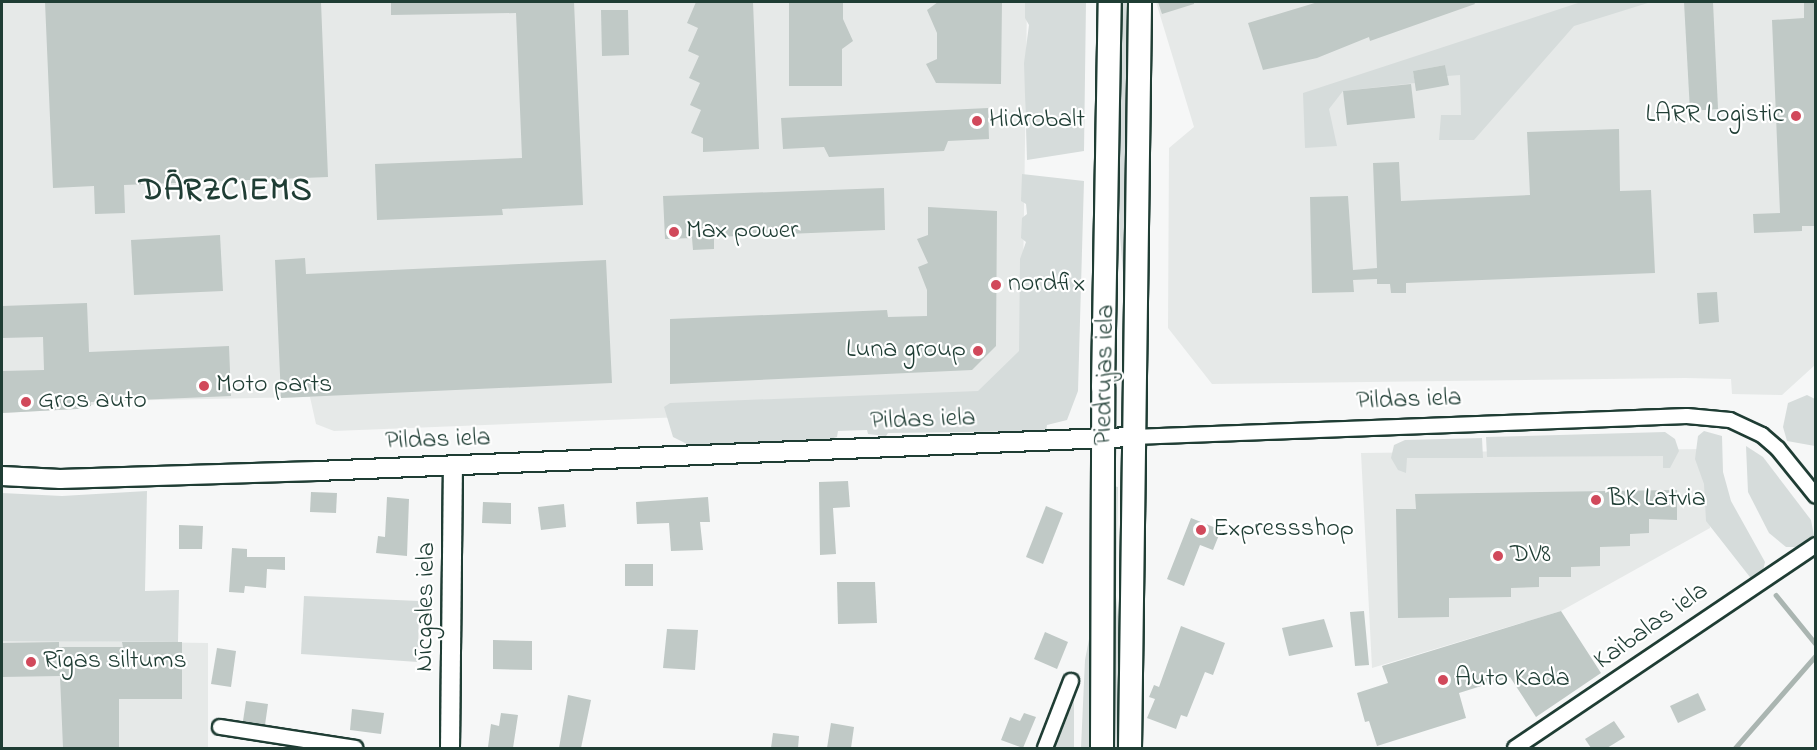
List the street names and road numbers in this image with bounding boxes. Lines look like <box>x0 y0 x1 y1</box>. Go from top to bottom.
street label: Piedrujas iela <box>1089 304 1123 446</box>
street label: Pildas iela <box>1356 384 1462 418</box>
street label: Pildas iela <box>870 404 976 438</box>
street label: Pildas iela <box>385 424 491 458</box>
street label: Nīcgales iela <box>410 542 444 672</box>
street label: Kaibalas iela <box>1589 576 1715 678</box>

